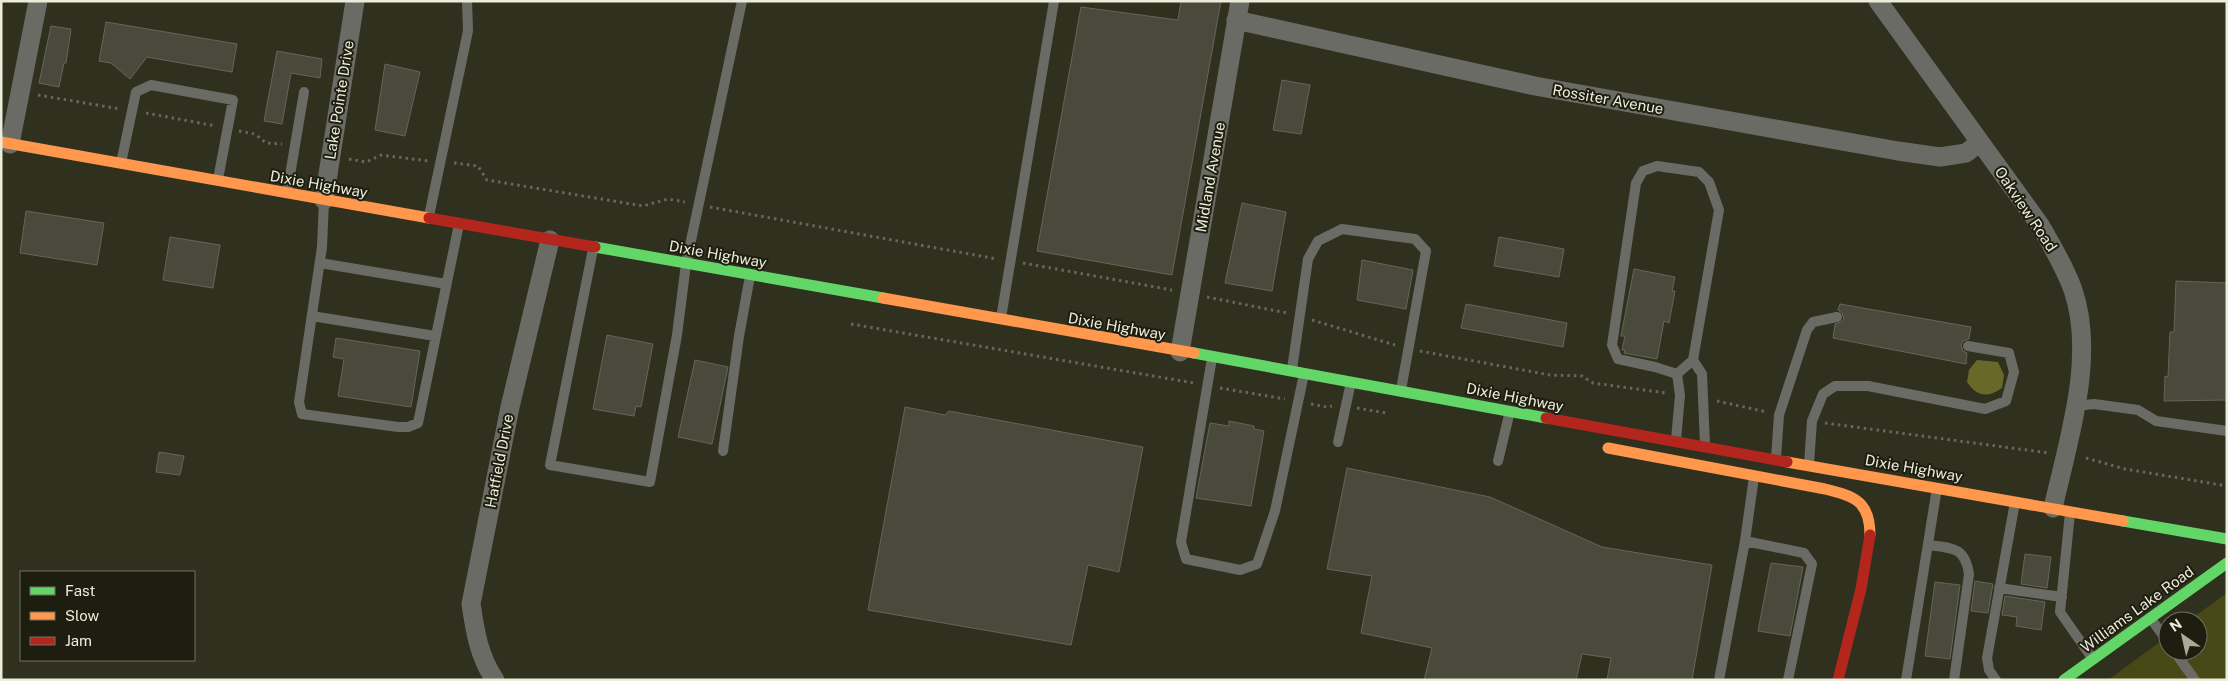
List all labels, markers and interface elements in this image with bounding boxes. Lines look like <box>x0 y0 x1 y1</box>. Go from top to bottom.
street label: Lake Pointe Drive <box>321 39 357 161</box>
street label: Rossiter Avenue <box>1551 81 1665 117</box>
street label: Midland Avenue <box>1192 121 1228 233</box>
street label: Oakview Road <box>1991 164 2061 254</box>
street label: Dixie Highway <box>269 167 369 201</box>
street label: Dixie Highway <box>668 237 768 271</box>
street label: Dixie Highway <box>1067 309 1167 343</box>
street label: Dixie Highway <box>1465 379 1565 415</box>
street label: Hatfield Drive <box>482 413 516 509</box>
street label: Dixie Highway <box>1864 451 1964 485</box>
street label: Williams Lake Road <box>2077 562 2197 656</box>
legend <box>20 571 195 661</box>
text: Fast <box>65 582 95 599</box>
text: Slow <box>65 607 100 624</box>
north arrow <box>2158 611 2208 661</box>
text: N <box>2167 616 2185 635</box>
text: Jam <box>65 632 92 649</box>

